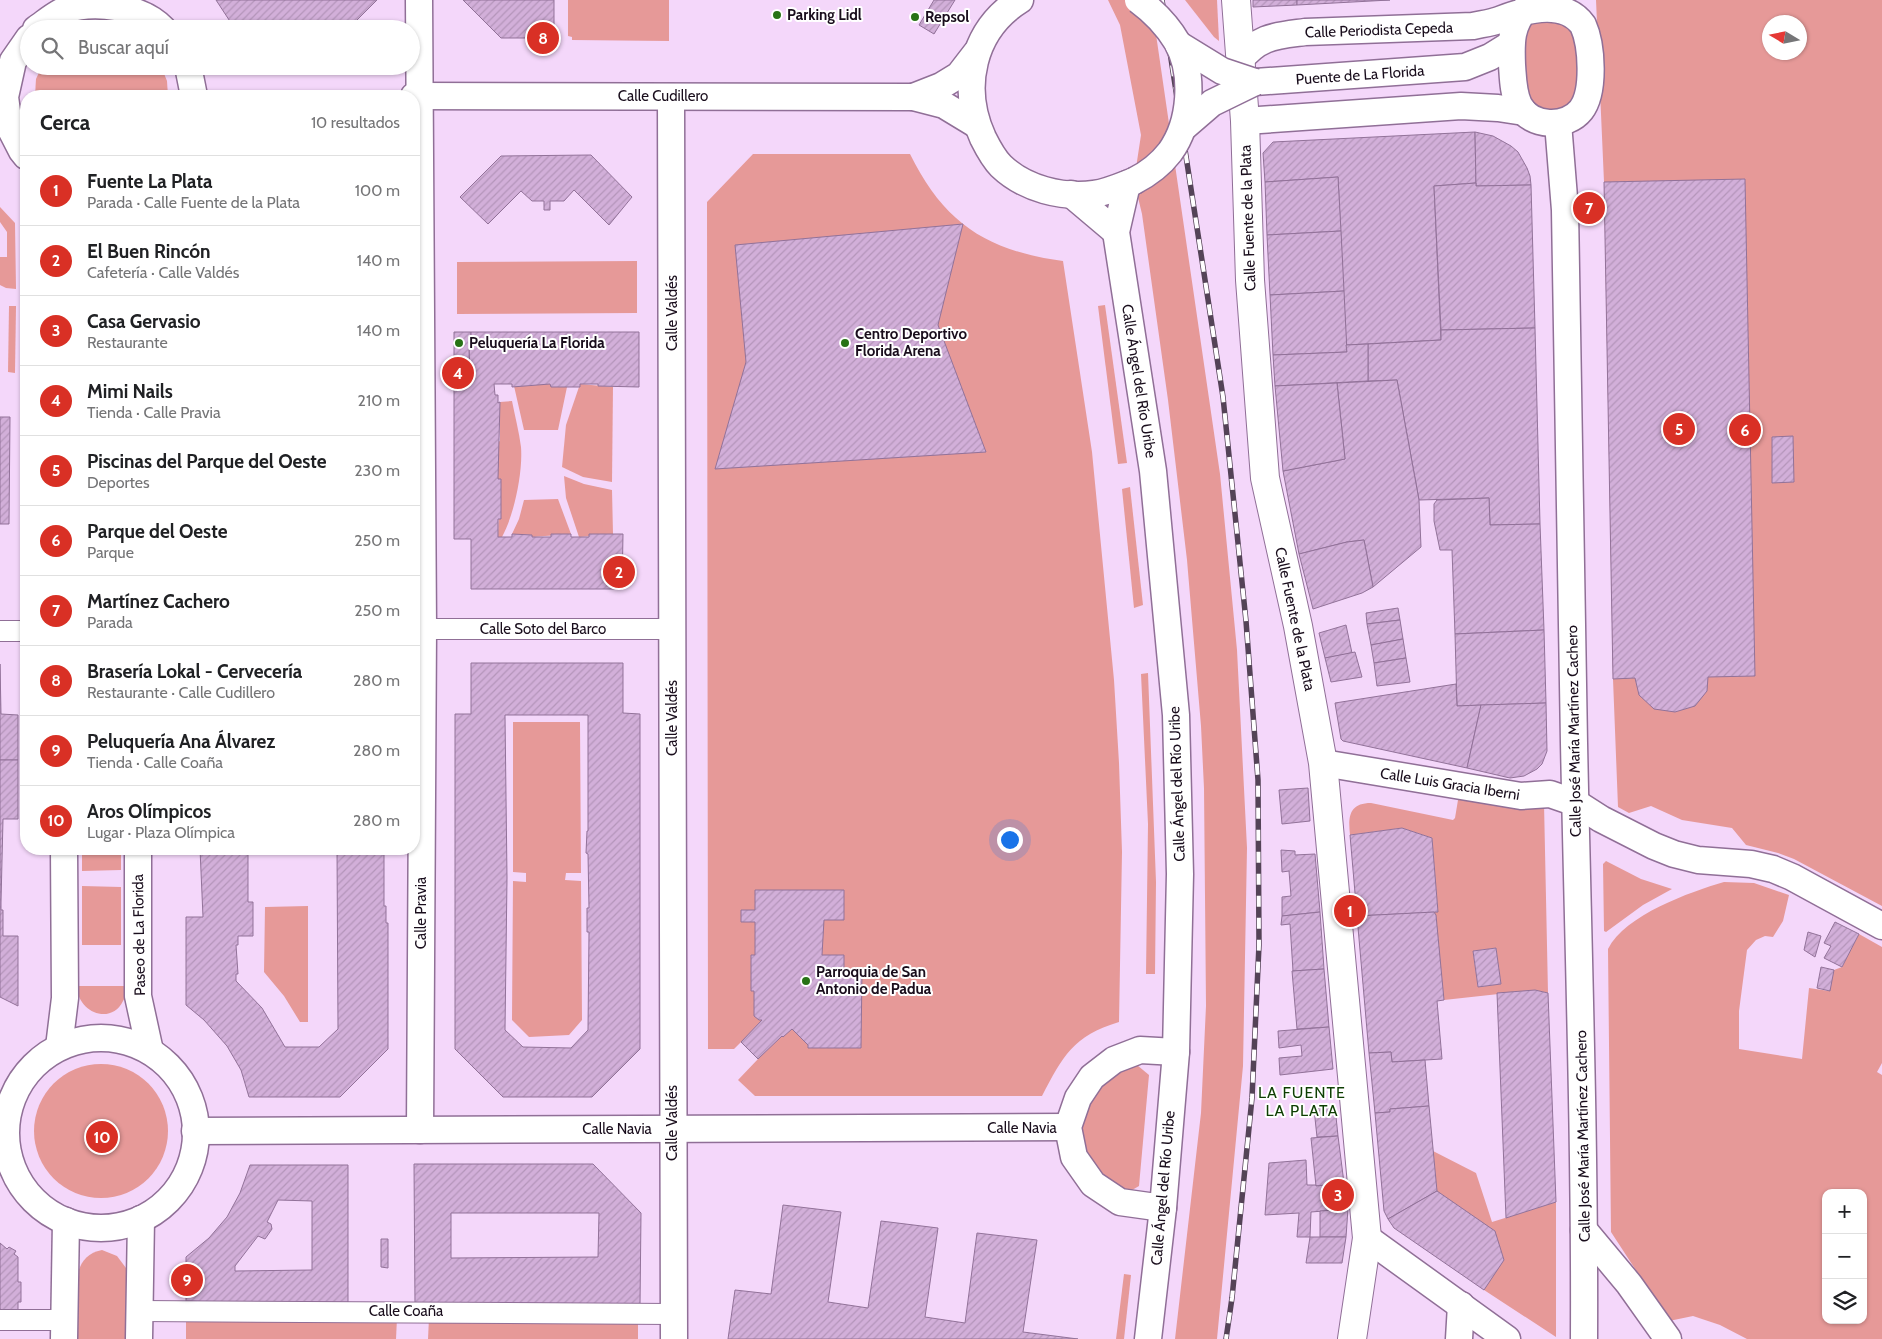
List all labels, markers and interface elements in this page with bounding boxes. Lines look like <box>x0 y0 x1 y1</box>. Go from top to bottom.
place label: Parking Lidl <box>787 6 862 24</box>
place label: Repsol <box>925 8 969 26</box>
marker: Parking Lidl <box>771 9 783 21</box>
marker: Repsol <box>909 11 921 23</box>
north arrow <box>1762 15 1807 60</box>
street label: Calle Periodista Cepeda <box>1305 18 1454 42</box>
pin: 8 <box>527 19 559 57</box>
search box <box>20 20 420 75</box>
icon: search <box>38 34 66 62</box>
text: Buscar aquí <box>78 36 169 59</box>
street label: Puente de La Florida <box>1295 61 1426 88</box>
street label: Calle Cudillero <box>618 87 708 105</box>
text: Cerca <box>40 110 90 135</box>
text: 10 resultados <box>311 113 400 132</box>
street label: Calle Fuente de la Plata <box>1236 144 1260 292</box>
text: Fuente La Plata <box>87 170 212 193</box>
text: 1 <box>53 181 59 200</box>
text: 100 m <box>355 181 400 200</box>
pin: 7 <box>1573 189 1605 227</box>
text: Parada · Calle Fuente de la Plata <box>87 193 300 212</box>
text: El Buen Rincón <box>87 240 211 263</box>
text: 2 <box>52 251 60 270</box>
text: 140 m <box>357 251 400 270</box>
text: Cafetería · Calle Valdés <box>87 263 239 282</box>
street label: Calle Valdés <box>663 275 681 351</box>
street label: Calle Ángel del Río Uribe <box>1118 303 1161 459</box>
text: Casa Gervasio <box>87 310 201 333</box>
text: 3 <box>52 321 60 340</box>
text: 140 m <box>357 321 400 340</box>
place label: Centro Deportivo Florida Arena <box>855 325 967 360</box>
text: Restaurante <box>87 333 168 352</box>
place label: Peluquería La Florida <box>469 334 605 352</box>
marker: Peluquería La Florida <box>453 337 465 349</box>
marker: Centro Deportivo Florida Arena <box>839 337 851 349</box>
pin: 4 <box>442 354 474 392</box>
text: Mimi Nails <box>87 380 173 403</box>
text: 4 <box>51 391 61 410</box>
text: 210 m <box>358 391 400 410</box>
text: Tienda · Calle Pravia <box>87 403 221 422</box>
pin: 5 <box>1663 410 1695 448</box>
pin: 6 <box>1729 411 1761 449</box>
text: Piscinas del Parque del Oeste <box>87 450 327 473</box>
text: 5 <box>52 461 60 480</box>
text: 230 m <box>354 461 400 480</box>
text: Deportes <box>87 473 150 492</box>
text: Parque del Oeste <box>87 520 227 543</box>
text: 6 <box>52 531 61 550</box>
text: 250 m <box>354 531 400 550</box>
text: Parque <box>87 543 134 562</box>
street label: Calle Fuente de la Plata <box>1271 545 1319 693</box>
pin: 2 <box>603 553 635 591</box>
text: Martínez Cachero <box>87 590 230 613</box>
text: 7 <box>52 601 60 620</box>
text: 250 m <box>354 601 400 620</box>
text: Parada <box>87 613 133 632</box>
street label: Calle Soto del Barco <box>480 620 606 638</box>
street label: Calle José María Martínez Cachero <box>1563 625 1585 837</box>
text: Brasería Lokal - Cervecería <box>87 660 302 683</box>
text: 8 <box>51 671 61 690</box>
text: 280 m <box>353 671 400 690</box>
street label: Calle Valdés <box>663 680 681 756</box>
text: Restaurante · Calle Cudillero <box>87 683 275 702</box>
street label: Calle Ángel del Río Uribe <box>1164 706 1189 862</box>
text: Peluquería Ana Álvarez <box>87 730 275 753</box>
text: 9 <box>52 741 61 760</box>
text: 280 m <box>353 741 400 760</box>
text: Tienda · Calle Coaña <box>87 753 223 772</box>
street label: Calle Luis Gracia Iberni <box>1379 764 1521 804</box>
text: Aros Olímpicos <box>87 800 211 823</box>
text: 10 <box>47 811 65 830</box>
text: 280 m <box>353 811 400 830</box>
text: Lugar · Plaza Olímpica <box>87 823 235 842</box>
your location <box>997 827 1023 853</box>
street label: Paseo de La Florida <box>129 873 149 996</box>
street label: Calle Pravia <box>412 876 430 949</box>
pin: 1 <box>1334 892 1366 930</box>
place label: Parroquia de San Antonio de Padua <box>816 963 932 998</box>
marker: Parroquia de San Antonio de Padua <box>800 975 812 987</box>
street label: Calle José María Martínez Cachero <box>1572 1030 1594 1242</box>
district label: LA FUENTE LA PLATA <box>1258 1083 1346 1120</box>
street label: Calle Valdés <box>663 1085 681 1161</box>
street label: Calle Ángel del Río Uribe <box>1146 1109 1179 1266</box>
pin: 10 <box>86 1118 118 1156</box>
street label: Calle Navia <box>987 1119 1058 1137</box>
street label: Calle Navia <box>582 1120 653 1138</box>
pin: 3 <box>1322 1176 1354 1214</box>
map controls <box>1822 1189 1867 1324</box>
button: + <box>1822 1189 1867 1234</box>
button: − <box>1822 1234 1867 1279</box>
pin: 9 <box>171 1261 203 1299</box>
button: layers <box>1822 1279 1867 1324</box>
street label: Calle Coaña <box>369 1302 444 1320</box>

